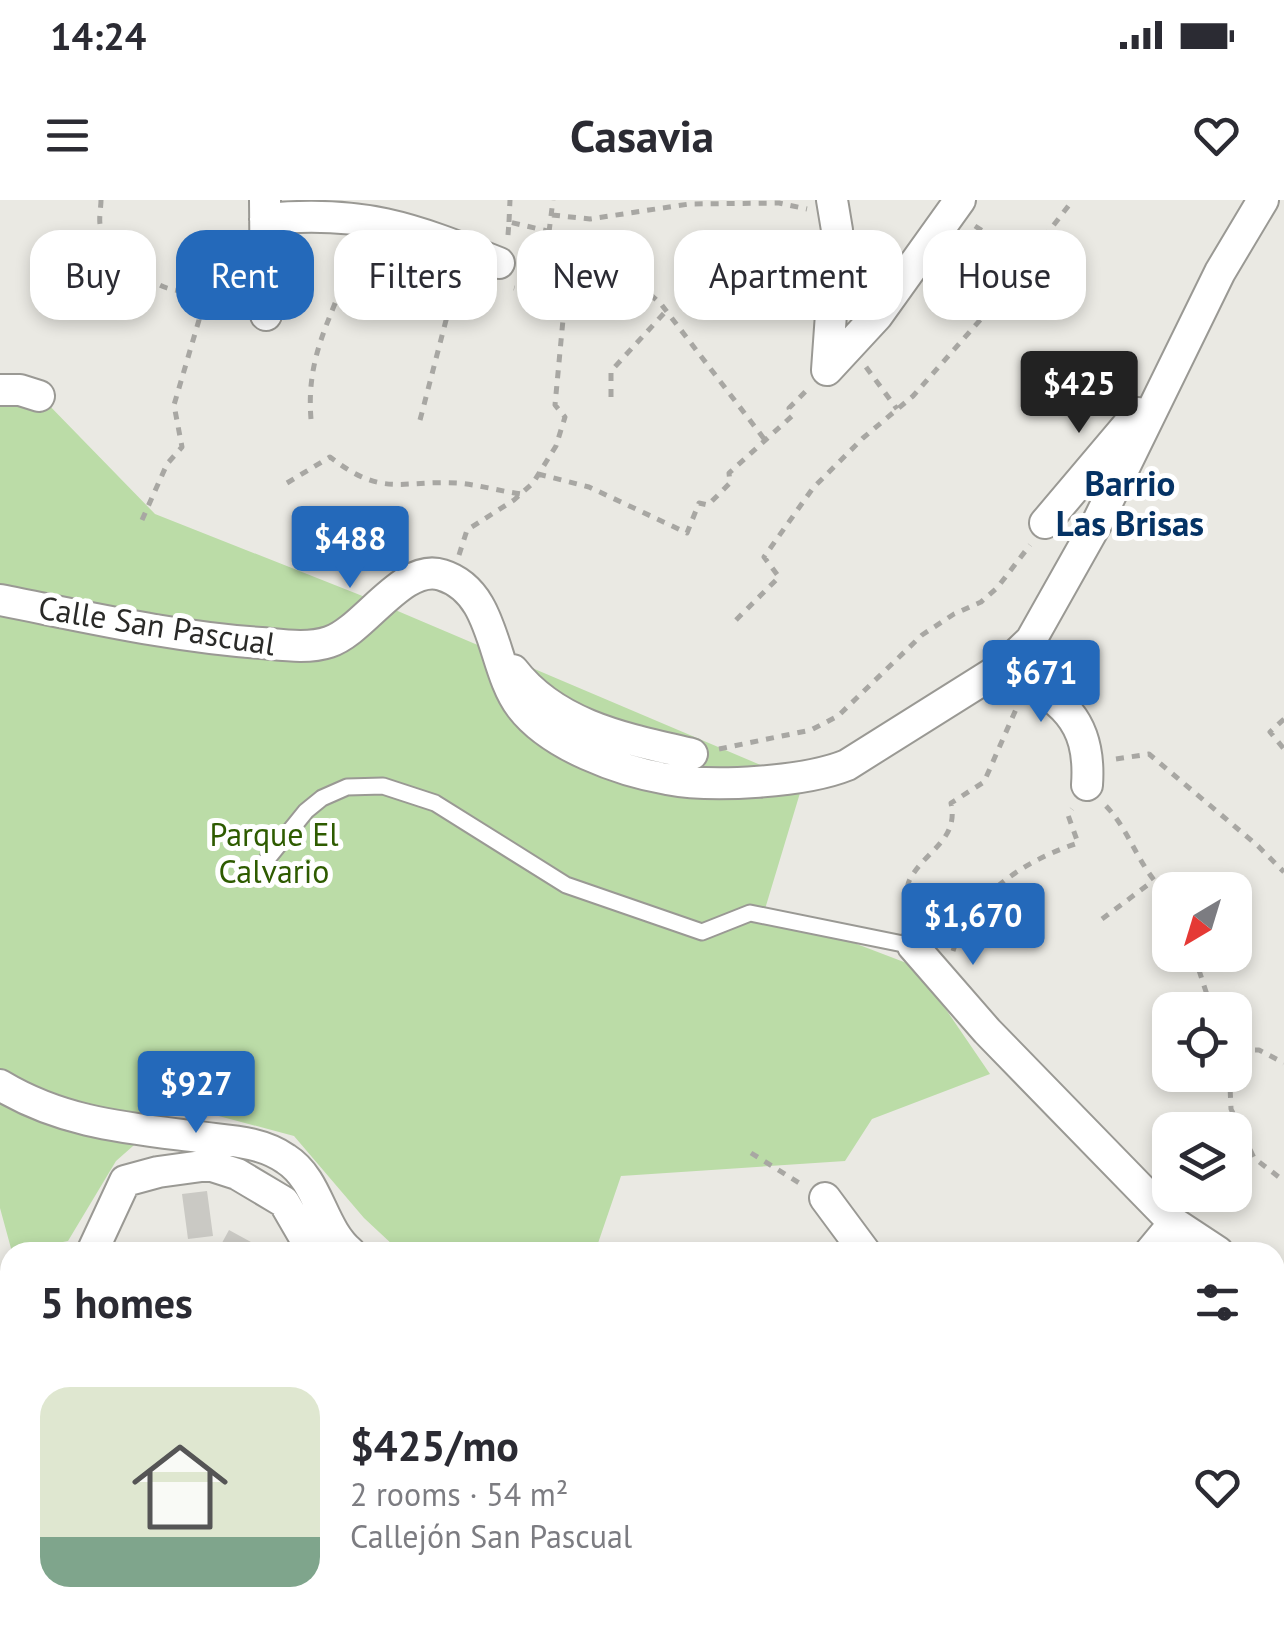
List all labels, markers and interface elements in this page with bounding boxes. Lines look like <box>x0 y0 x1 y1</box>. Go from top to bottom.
text: 14:24 <box>50 11 146 60</box>
text: Casavia <box>570 106 714 164</box>
icon: menu <box>40 108 95 163</box>
icon: heart <box>1189 108 1244 163</box>
chip: Buy <box>30 230 156 320</box>
chip: Rent <box>176 230 314 320</box>
chip: Filters <box>334 230 497 320</box>
chip: New <box>517 230 654 320</box>
chip: Apartment <box>674 230 903 320</box>
chip: House <box>923 230 1086 320</box>
pin: $425 <box>1020 351 1138 436</box>
text: $425 <box>1043 362 1115 404</box>
district label: Barrio Las Brisas <box>1056 460 1204 546</box>
pin: $488 <box>291 506 409 591</box>
text: $488 <box>314 517 386 559</box>
street label: Calle San Pascual <box>36 586 279 665</box>
pin: $671 <box>982 640 1100 725</box>
text: $671 <box>1005 651 1077 693</box>
park label: Parque El Calvario <box>209 813 339 892</box>
north arrow <box>1152 872 1252 972</box>
map controls <box>1152 872 1252 1212</box>
pin: $1,670 <box>892 883 1054 968</box>
text: $1,670 <box>924 894 1022 936</box>
button: locate <box>1152 992 1252 1092</box>
pin: $927 <box>137 1051 255 1136</box>
text: $927 <box>160 1062 232 1104</box>
button: layers <box>1152 1112 1252 1212</box>
text: 5 homes <box>40 1275 193 1330</box>
icon: filters <box>1190 1275 1245 1330</box>
text: $425/mo <box>350 1418 519 1473</box>
icon: home <box>120 1427 240 1547</box>
icon: heart <box>1190 1460 1245 1515</box>
text: 2 rooms · 54 m² <box>350 1473 568 1515</box>
text: Callejón San Pascual <box>350 1515 632 1557</box>

